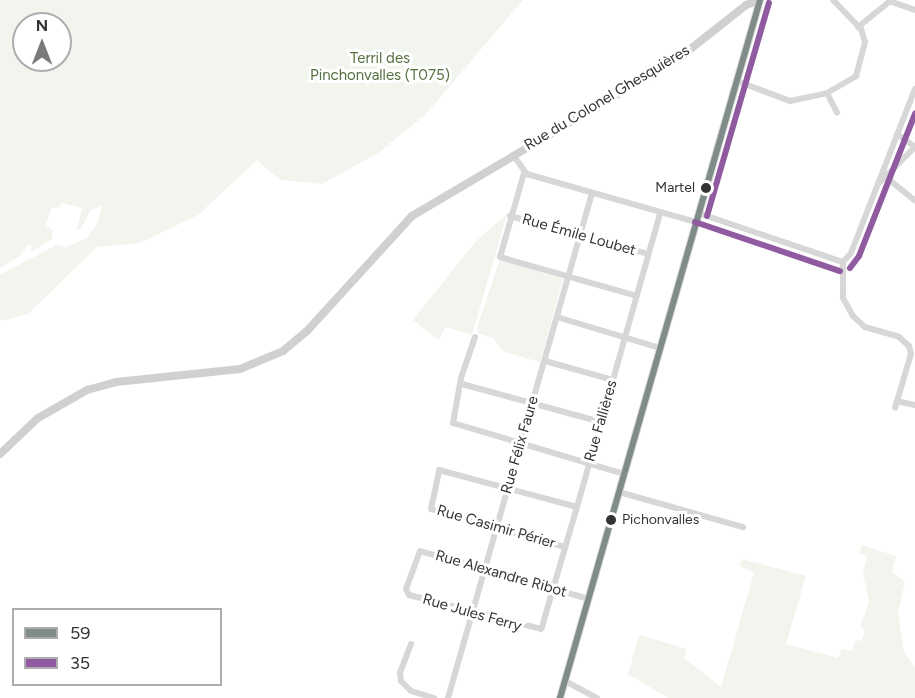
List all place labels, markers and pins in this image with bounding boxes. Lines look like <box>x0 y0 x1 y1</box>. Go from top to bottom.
place label: Martel <box>655 180 695 196</box>
marker: Martel <box>700 182 712 194</box>
place label: Pichonvalles <box>622 512 699 528</box>
marker: Pichonvalles <box>605 514 617 526</box>

